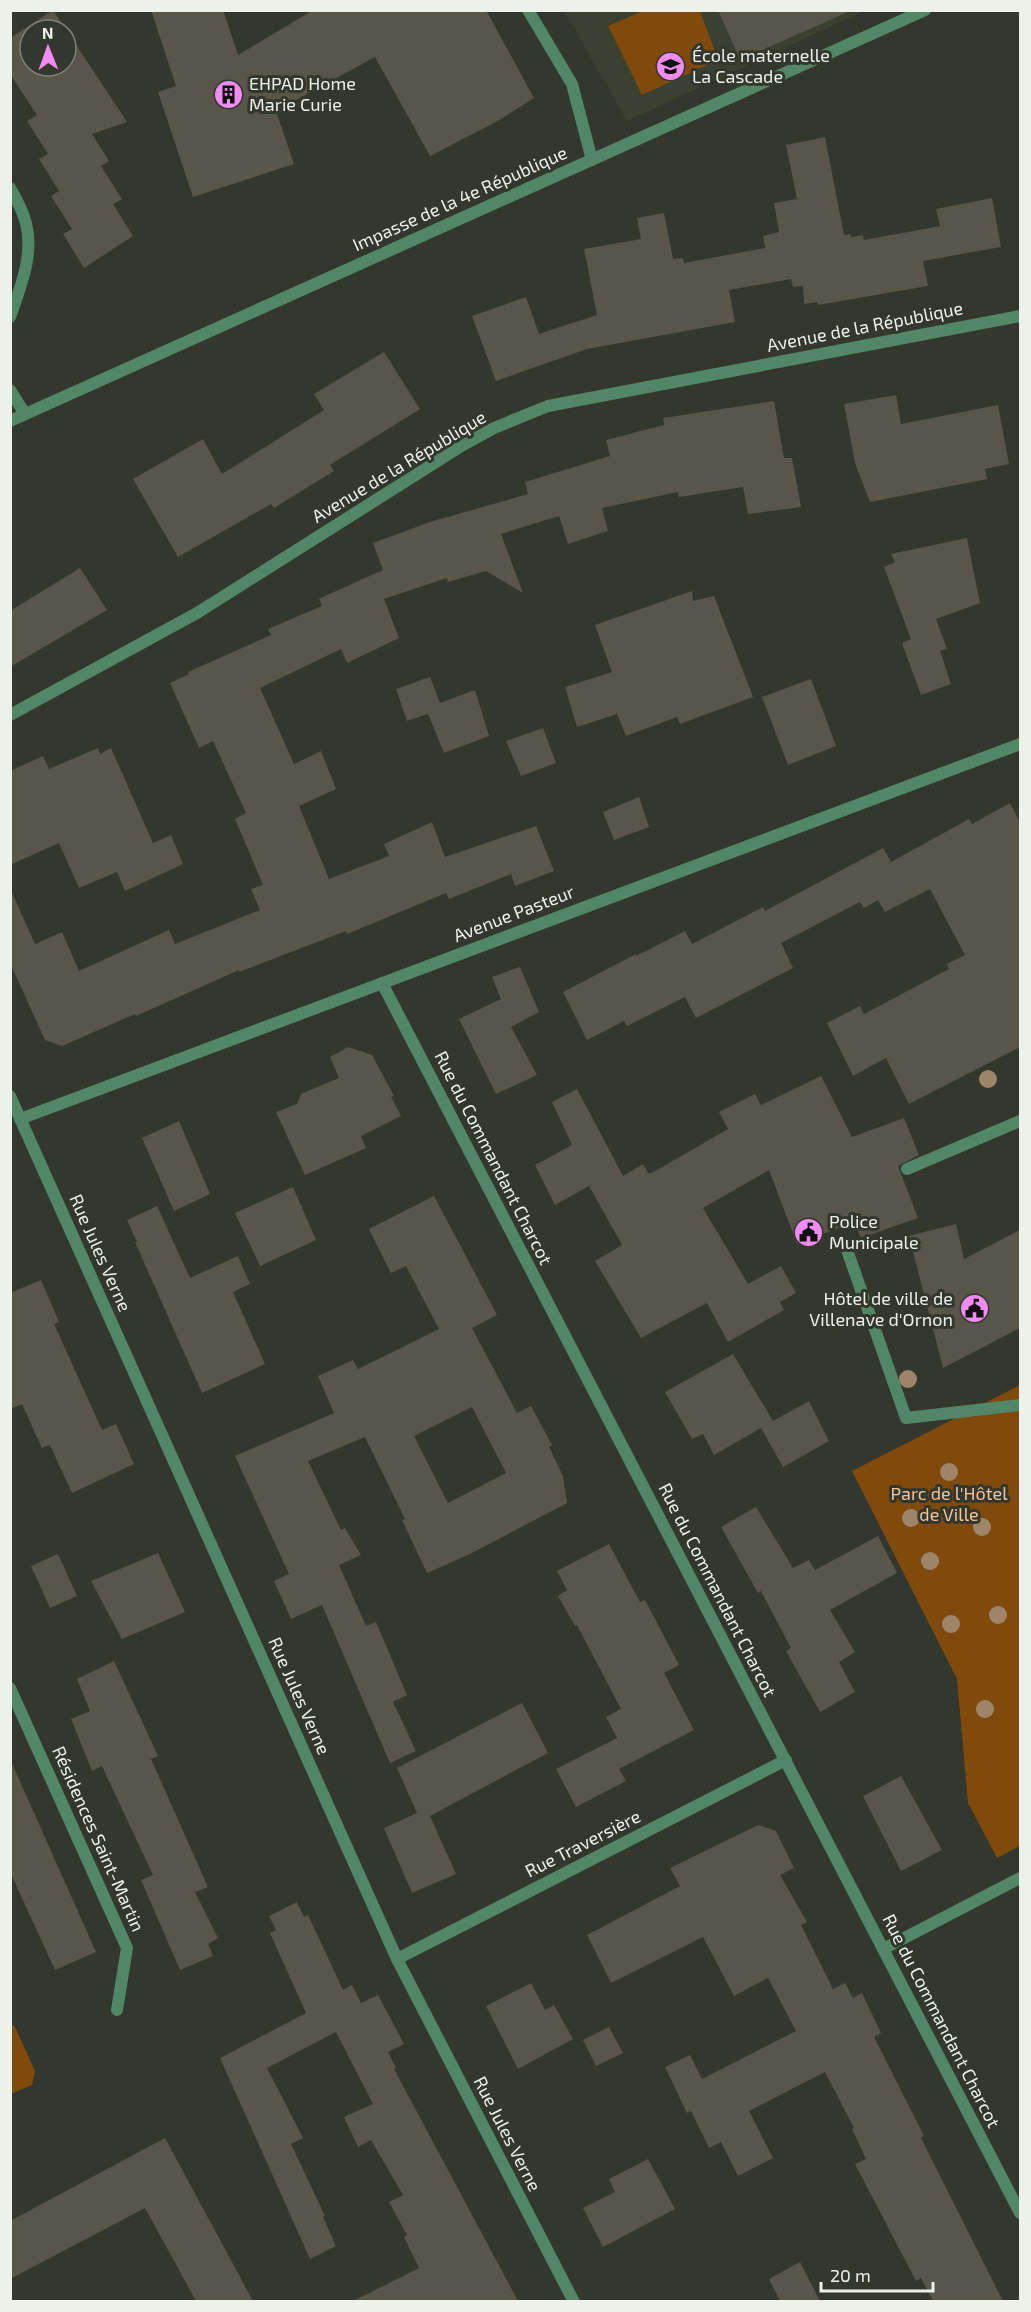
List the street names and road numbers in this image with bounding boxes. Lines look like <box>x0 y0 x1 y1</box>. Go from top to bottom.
street label: Impasse de la 4e République <box>349 141 570 255</box>
street label: Avenue de la République <box>765 296 965 356</box>
street label: Avenue de la République <box>307 405 490 527</box>
street label: Avenue Pasteur <box>450 880 577 946</box>
street label: Rue du Commandant Charcot <box>430 1047 558 1268</box>
street label: Rue Jules Verne <box>65 1191 137 1315</box>
street label: Rue du Commandant Charcot <box>654 1479 782 1700</box>
street label: Rue Jules Verne <box>264 1634 336 1758</box>
street label: Résidences Saint-Martin <box>48 1742 150 1935</box>
street label: Rue Traversière <box>521 1805 644 1882</box>
street label: Rue du Commandant Charcot <box>878 1910 1006 2131</box>
street label: Rue Jules Verne <box>469 2072 546 2195</box>

